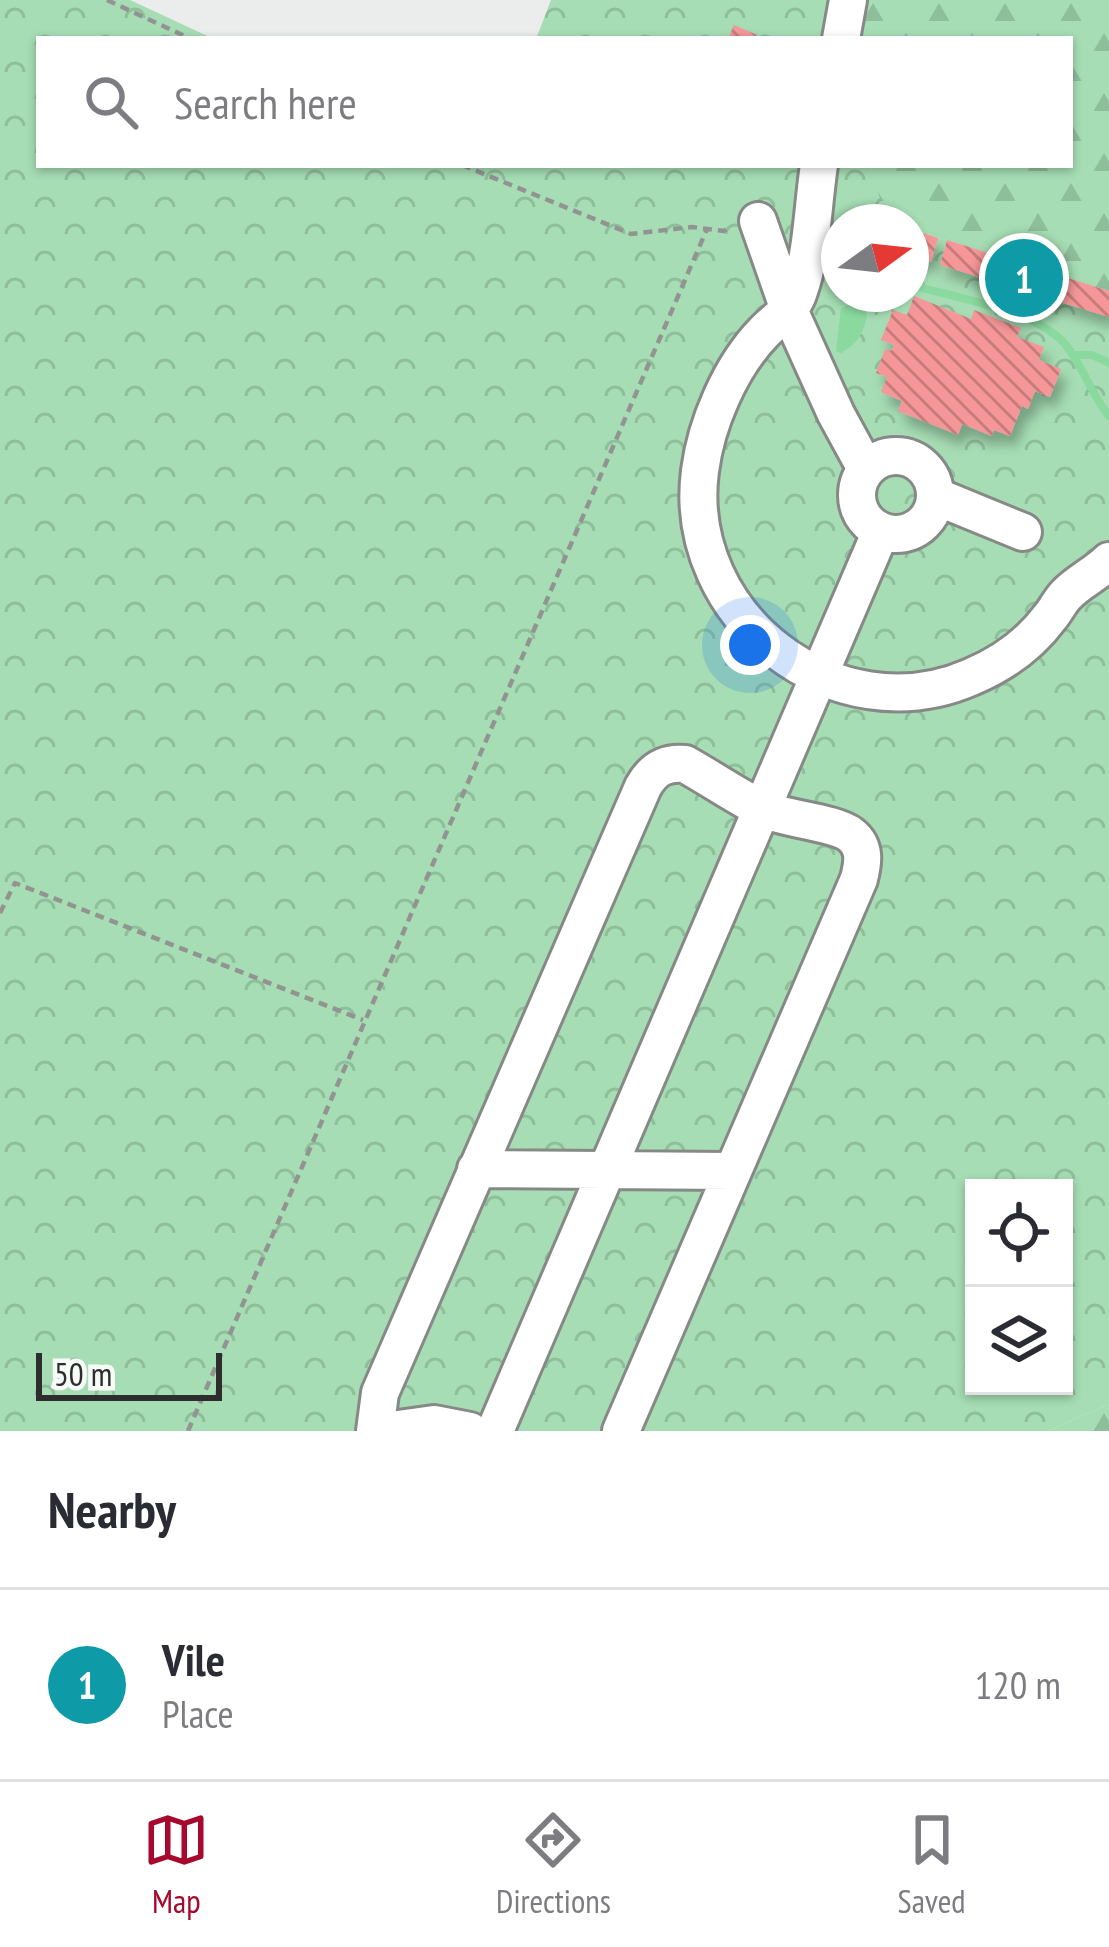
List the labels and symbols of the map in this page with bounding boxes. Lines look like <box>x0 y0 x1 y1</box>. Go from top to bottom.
north arrow <box>821 204 929 312</box>
pin: 1 <box>985 233 1063 323</box>
your location <box>720 615 780 675</box>
scale bar <box>36 1347 222 1400</box>

